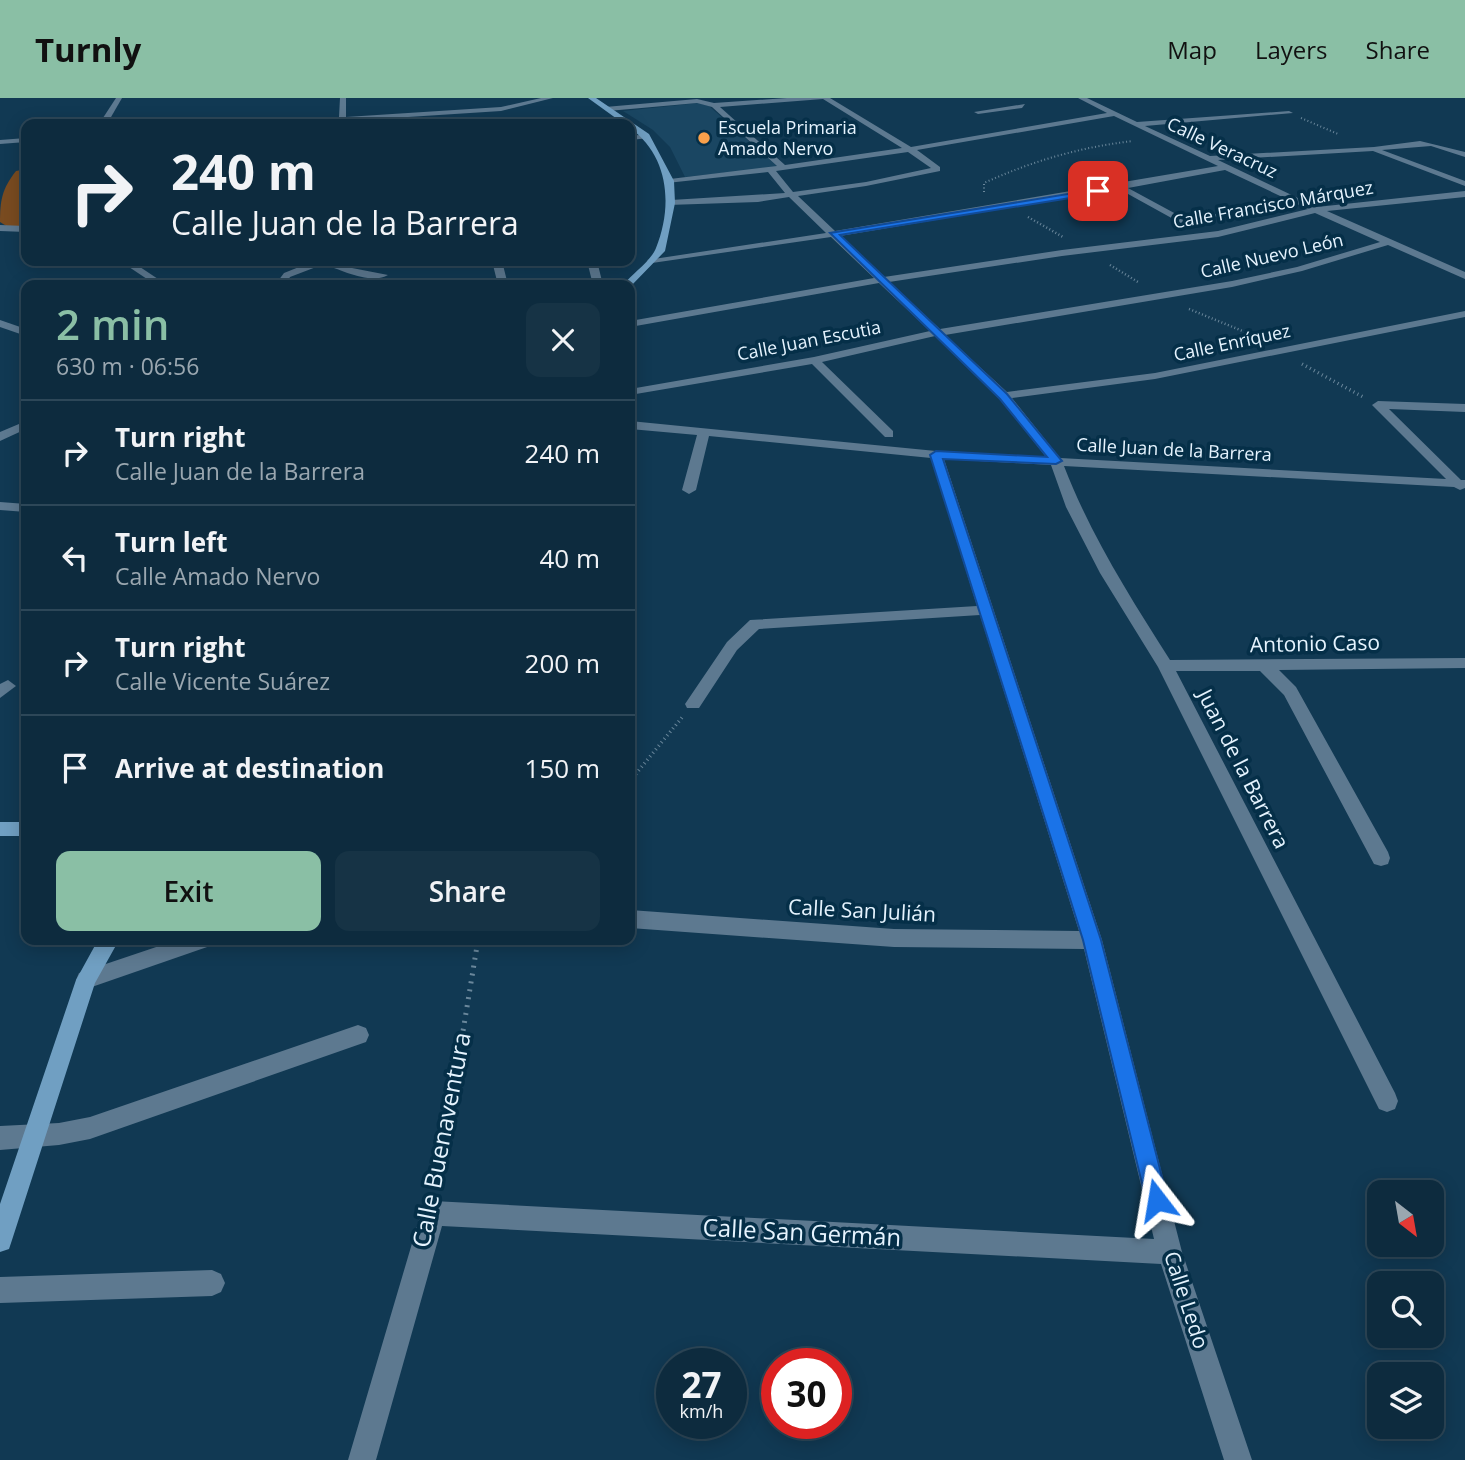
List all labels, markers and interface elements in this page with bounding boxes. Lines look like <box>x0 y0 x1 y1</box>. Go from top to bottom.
text: Turnly <box>35 27 141 72</box>
text: Map <box>1167 33 1217 66</box>
text: Layers <box>1255 33 1328 66</box>
text: Share <box>1366 33 1430 66</box>
street label: Calle Veracruz <box>1163 111 1281 183</box>
place label: Escuela Primaria Amado Nervo <box>718 115 857 160</box>
marker: Escuela Primaria Amado Nervo <box>696 130 712 146</box>
text: 240 m <box>171 138 316 204</box>
icon: right <box>56 147 147 238</box>
pin <box>1068 161 1128 221</box>
icon: arrive <box>1079 172 1117 210</box>
street label: Calle Francisco Márquez <box>1171 175 1375 233</box>
text: Calle Juan de la Barrera <box>171 201 519 244</box>
street label: Calle Nuevo León <box>1198 227 1345 283</box>
text: 2 min <box>56 295 169 352</box>
button: close <box>526 303 600 377</box>
street label: Calle Juan Escutia <box>735 314 883 366</box>
street label: Calle Enríquez <box>1171 318 1292 366</box>
text: 630 m · 06:56 <box>56 350 199 382</box>
text: Turn right <box>115 419 246 455</box>
street label: Calle Juan de la Barrera <box>1076 432 1272 466</box>
icon: right <box>56 434 94 472</box>
text: 240 m <box>525 435 600 471</box>
text: Calle Juan de la Barrera <box>115 455 365 487</box>
text: Turn left <box>115 524 227 560</box>
icon: left <box>56 539 94 577</box>
text: 40 m <box>539 540 600 576</box>
text: Calle Amado Nervo <box>115 560 320 592</box>
street label: Antonio Caso <box>1250 628 1380 658</box>
text: Turn right <box>115 629 246 665</box>
icon: right <box>56 644 94 682</box>
text: 200 m <box>525 645 600 681</box>
text: Calle Vicente Suárez <box>115 665 330 697</box>
street label: Juan de la Barrera <box>1191 682 1296 853</box>
icon: arrive <box>56 749 94 787</box>
text: Arrive at destination <box>115 750 384 786</box>
text: 150 m <box>525 750 600 786</box>
button: Exit <box>56 851 321 931</box>
button: Share <box>335 851 600 931</box>
street label: Calle San Julián <box>787 892 937 928</box>
street label: Calle Buenaventura <box>403 1029 478 1250</box>
position arrow <box>1120 1163 1194 1237</box>
north arrow <box>1367 1180 1444 1256</box>
map controls <box>1367 1180 1444 1439</box>
street label: Calle San Germán <box>702 1210 902 1253</box>
street label: Calle Ledo <box>1158 1247 1216 1352</box>
button: search <box>1367 1271 1444 1348</box>
speed limit sign: 30 <box>761 1348 852 1439</box>
text: 27 <box>681 1361 722 1408</box>
button: layers <box>1367 1362 1444 1439</box>
text: km/h <box>680 1399 723 1423</box>

